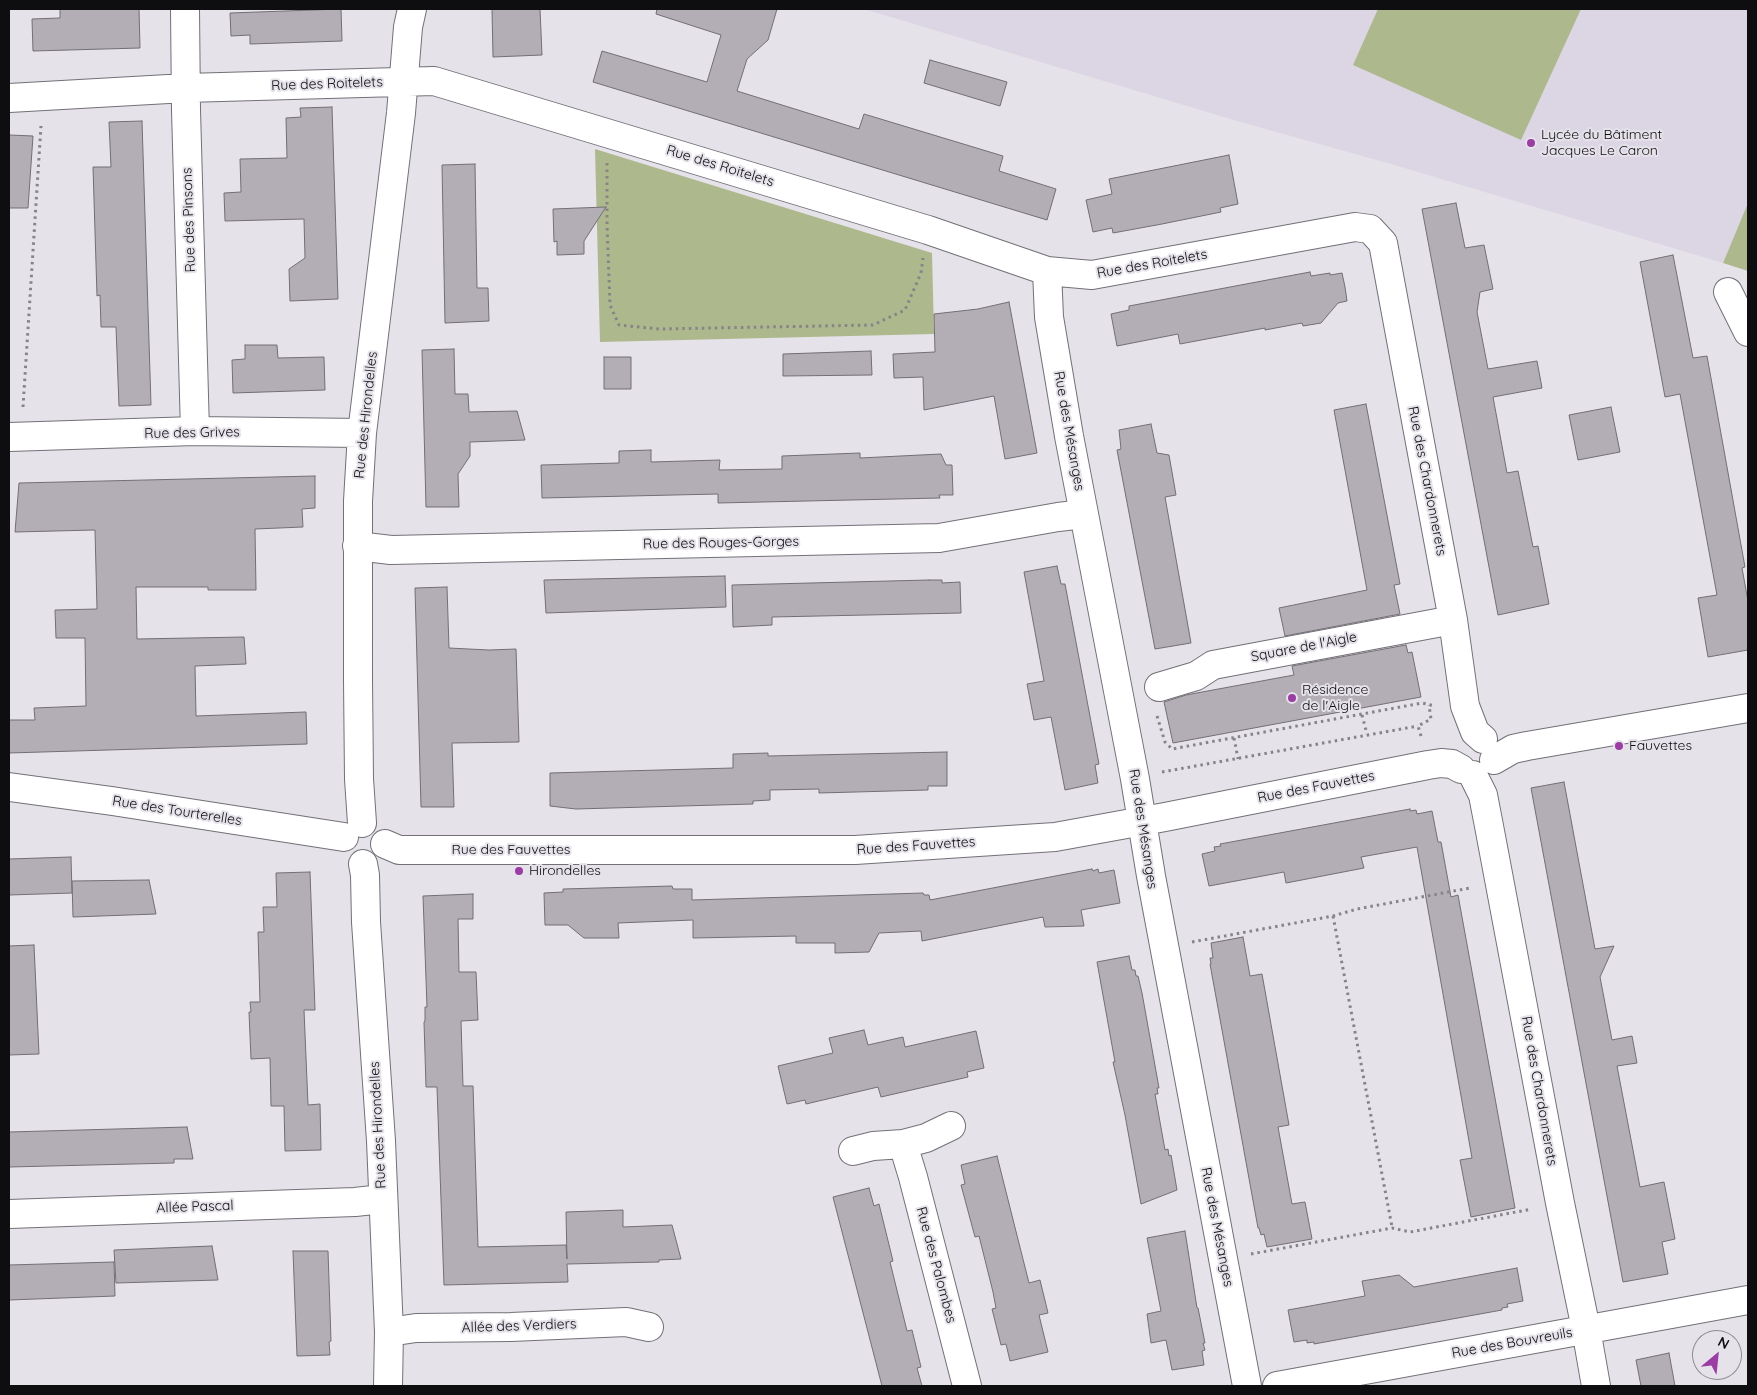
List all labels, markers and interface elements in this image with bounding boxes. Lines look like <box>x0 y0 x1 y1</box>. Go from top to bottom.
street label: Rue des Roitelets <box>271 74 383 94</box>
place label: Lycée du Bâtiment Jacques Le Caron <box>1541 127 1662 160</box>
marker: Lycée du Bâtiment Jacques Le Caron <box>1525 137 1537 149</box>
street label: Rue des Roitelets <box>664 142 776 190</box>
street label: Rue des Pinsons <box>179 167 199 273</box>
street label: Rue des Roitelets <box>1096 246 1208 282</box>
street label: Rue des Hirondelles <box>351 351 381 479</box>
street label: Rue des Mésanges <box>1050 370 1088 492</box>
street label: Rue des Chardonnerets <box>1404 405 1450 557</box>
street label: Rue des Grives <box>144 424 240 442</box>
street label: Rue des Rouges-Gorges <box>643 533 799 553</box>
street label: Square de l'Aigle <box>1250 628 1358 666</box>
place label: Résidence de l'Aigle <box>1302 682 1368 714</box>
marker: Résidence de l'Aigle <box>1286 692 1298 704</box>
place label: Fauvettes <box>1629 738 1692 754</box>
marker: Fauvettes <box>1613 740 1625 752</box>
street label: Rue des Fauvettes <box>1256 767 1376 807</box>
street label: Rue des Mésanges <box>1125 768 1161 890</box>
street label: Rue des Tourterelles <box>111 792 243 830</box>
street label: Rue des Fauvettes <box>856 833 976 859</box>
street label: Rue des Fauvettes <box>452 842 570 858</box>
place label: Hirondelles <box>529 863 601 879</box>
marker: Hirondelles <box>513 865 525 877</box>
street label: Rue des Chardonnerets <box>1518 1015 1560 1167</box>
street label: Rue des Hirondelles <box>366 1061 390 1189</box>
street label: Rue des Mésanges <box>1197 1166 1237 1288</box>
street label: Allée Pascal <box>156 1197 234 1217</box>
street label: Rue des Palombes <box>912 1205 960 1325</box>
street label: Allée des Verdiers <box>461 1316 577 1336</box>
street label: Rue des Bouvreuils <box>1450 1324 1574 1362</box>
north arrow <box>1692 1330 1742 1380</box>
text: N <box>1715 1332 1732 1353</box>

